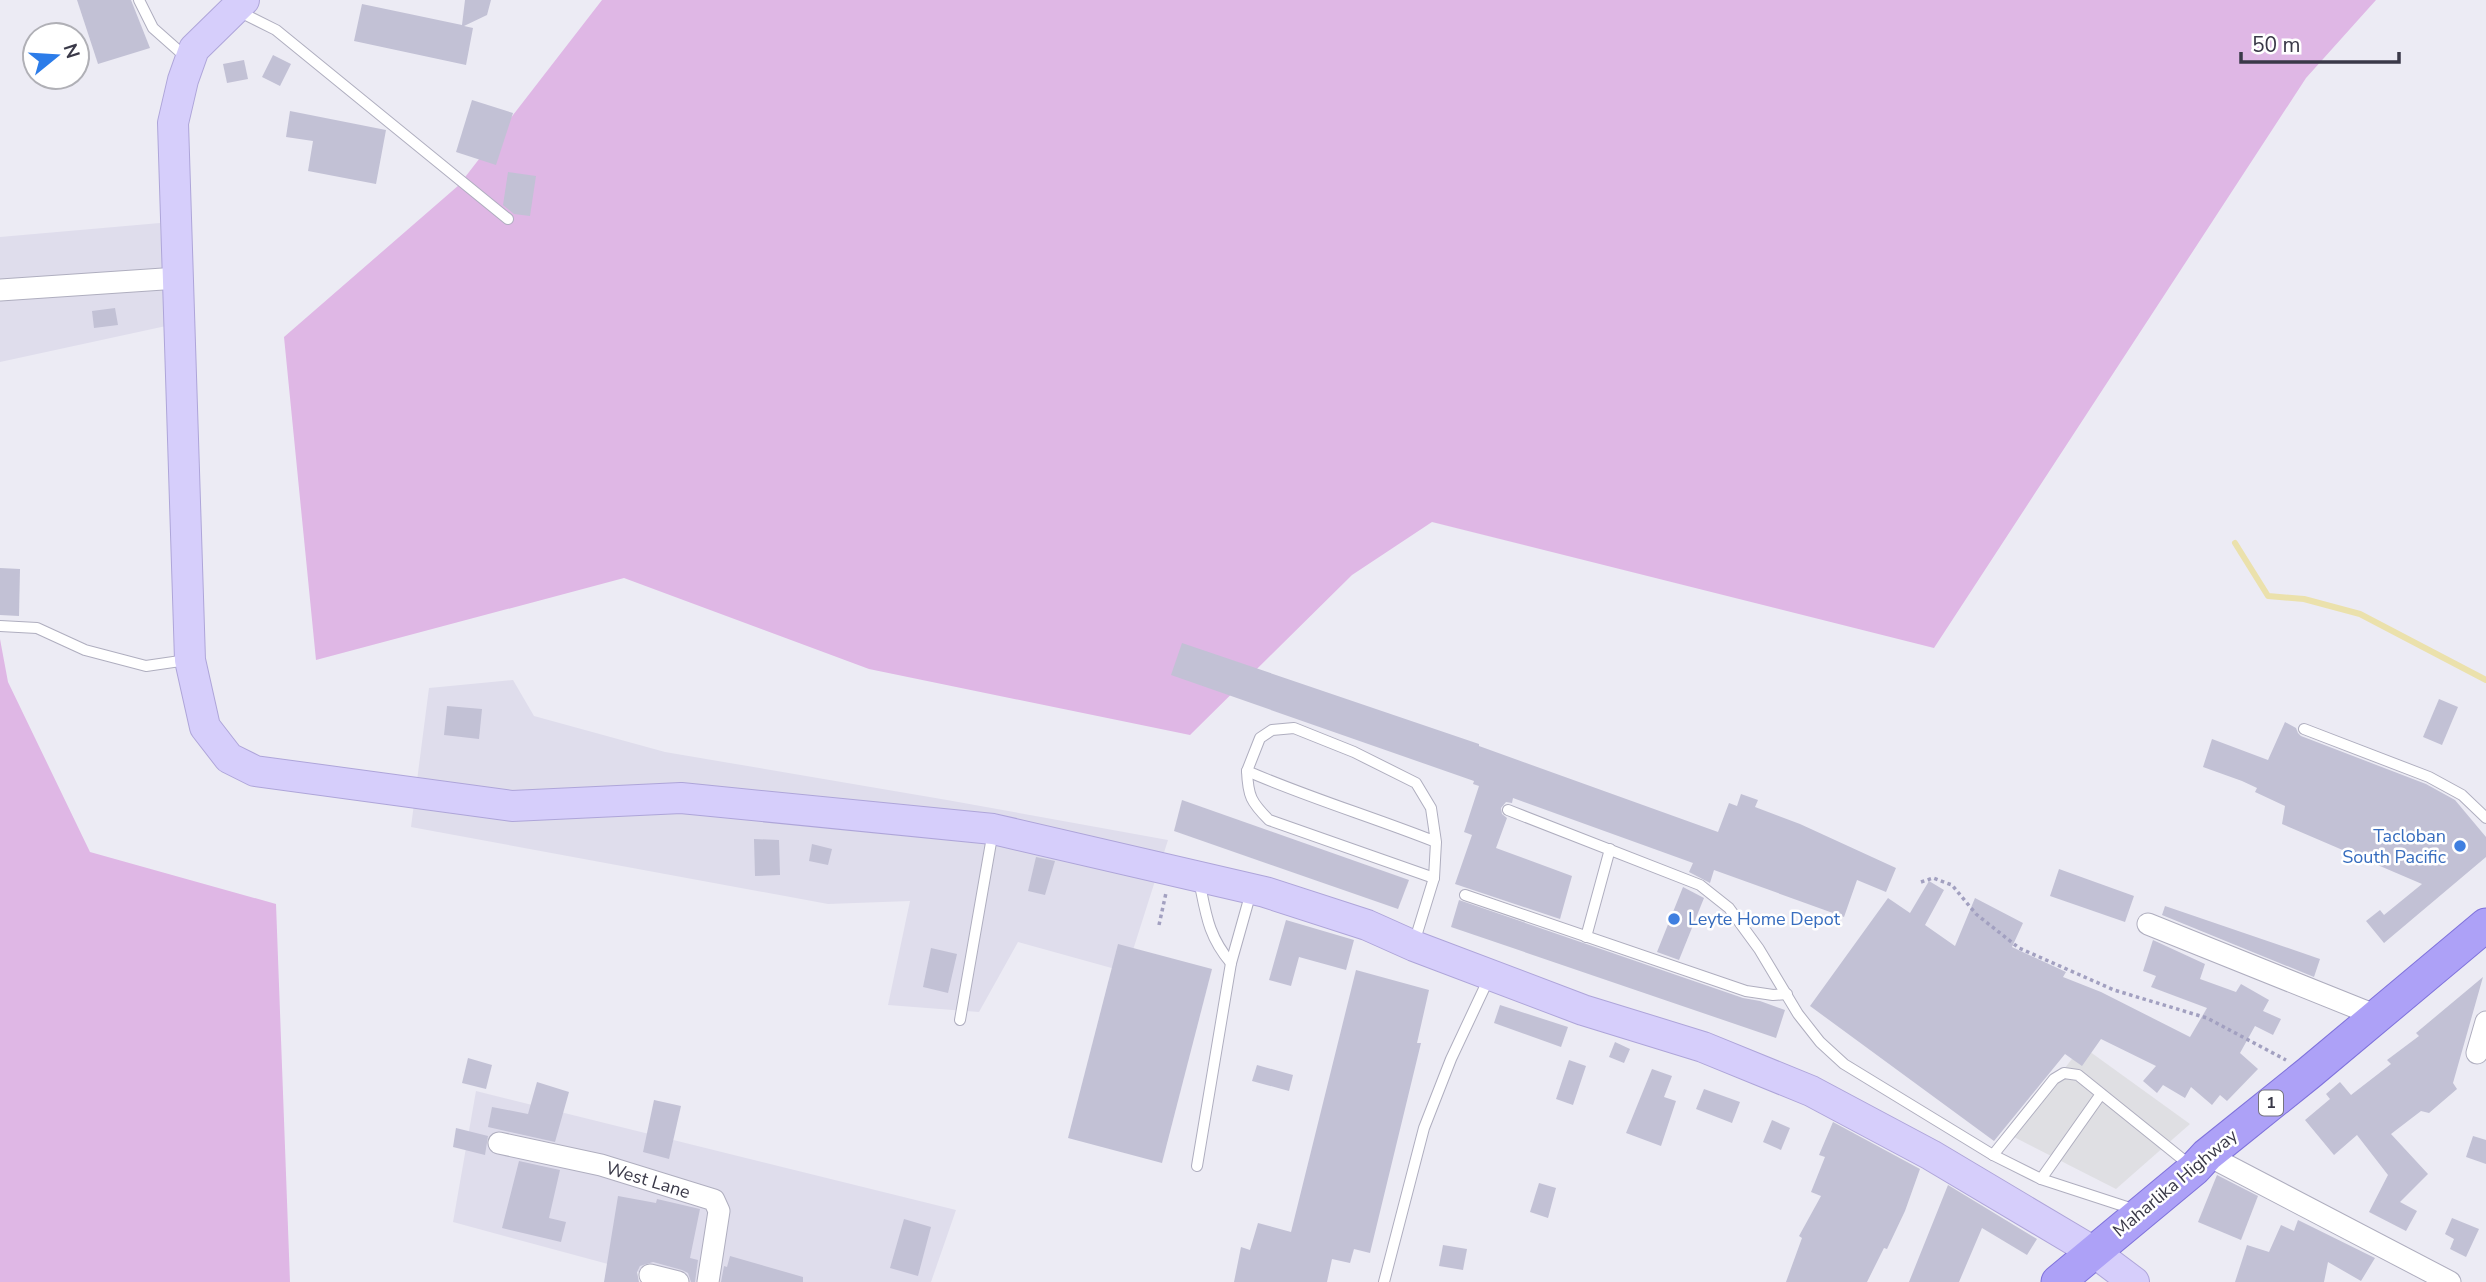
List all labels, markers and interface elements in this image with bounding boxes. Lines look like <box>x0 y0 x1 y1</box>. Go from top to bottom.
north arrow <box>21 21 91 91</box>
scale bar <box>2241 21 2398 65</box>
text: 50 m <box>2252 31 2301 59</box>
text: N <box>57 40 86 62</box>
place label: Tacloban South Pacific <box>2342 824 2446 869</box>
marker: Tacloban South Pacific <box>2452 838 2468 854</box>
place label: Leyte Home Depot <box>1688 907 1841 931</box>
marker: Leyte Home Depot <box>1666 911 1682 927</box>
road number: 1 <box>2259 1091 2283 1116</box>
street label: Maharlika Highway <box>2108 1123 2243 1242</box>
street label: West Lane <box>603 1156 693 1204</box>

